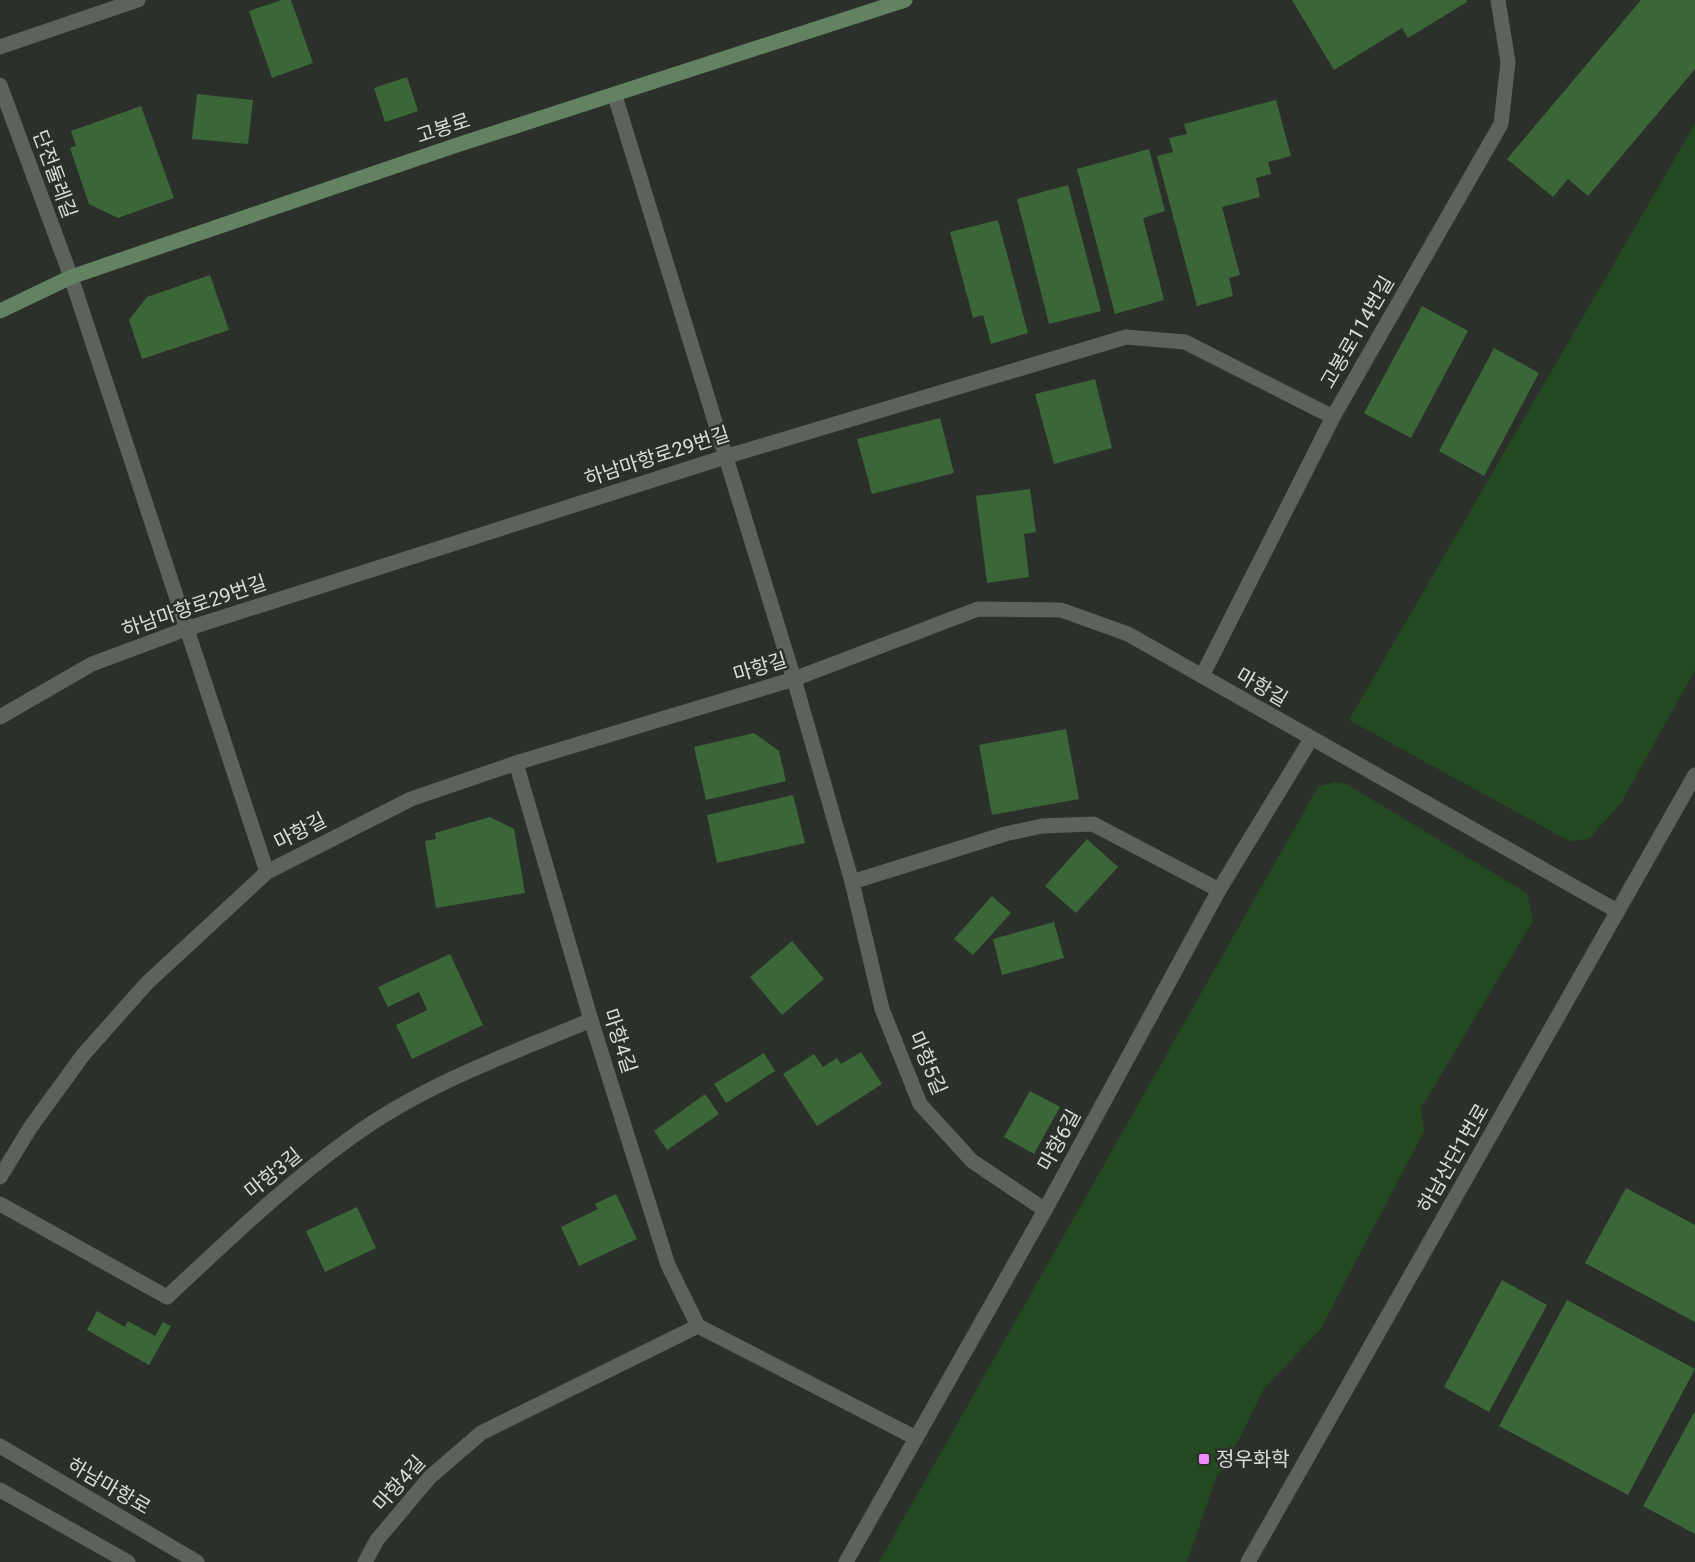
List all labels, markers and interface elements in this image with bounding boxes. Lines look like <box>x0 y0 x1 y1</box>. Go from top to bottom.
street label: 고봉로 <box>413 108 473 148</box>
street label: 단전둘레길 <box>28 127 82 221</box>
street label: 고봉로114번길 <box>1315 272 1399 392</box>
street label: 하남마항로29번길 <box>581 421 733 491</box>
street label: 하남마항로29번길 <box>119 570 269 642</box>
street label: 마항길 <box>730 647 790 687</box>
street label: 마항길 <box>1232 663 1292 711</box>
street label: 마항길 <box>270 808 330 854</box>
street label: 마항4길 <box>598 1006 642 1076</box>
street label: 마항5길 <box>904 1028 952 1098</box>
street label: 하남산단1번로 <box>1412 1099 1494 1217</box>
street label: 마항6길 <box>1032 1105 1086 1175</box>
street label: 마항3길 <box>240 1143 306 1203</box>
place label: 정우화학 <box>1216 1447 1290 1471</box>
street label: 마항4길 <box>368 1450 430 1516</box>
marker: 정우화학 <box>1197 1452 1211 1466</box>
street label: 하남마항로 <box>63 1453 155 1519</box>

